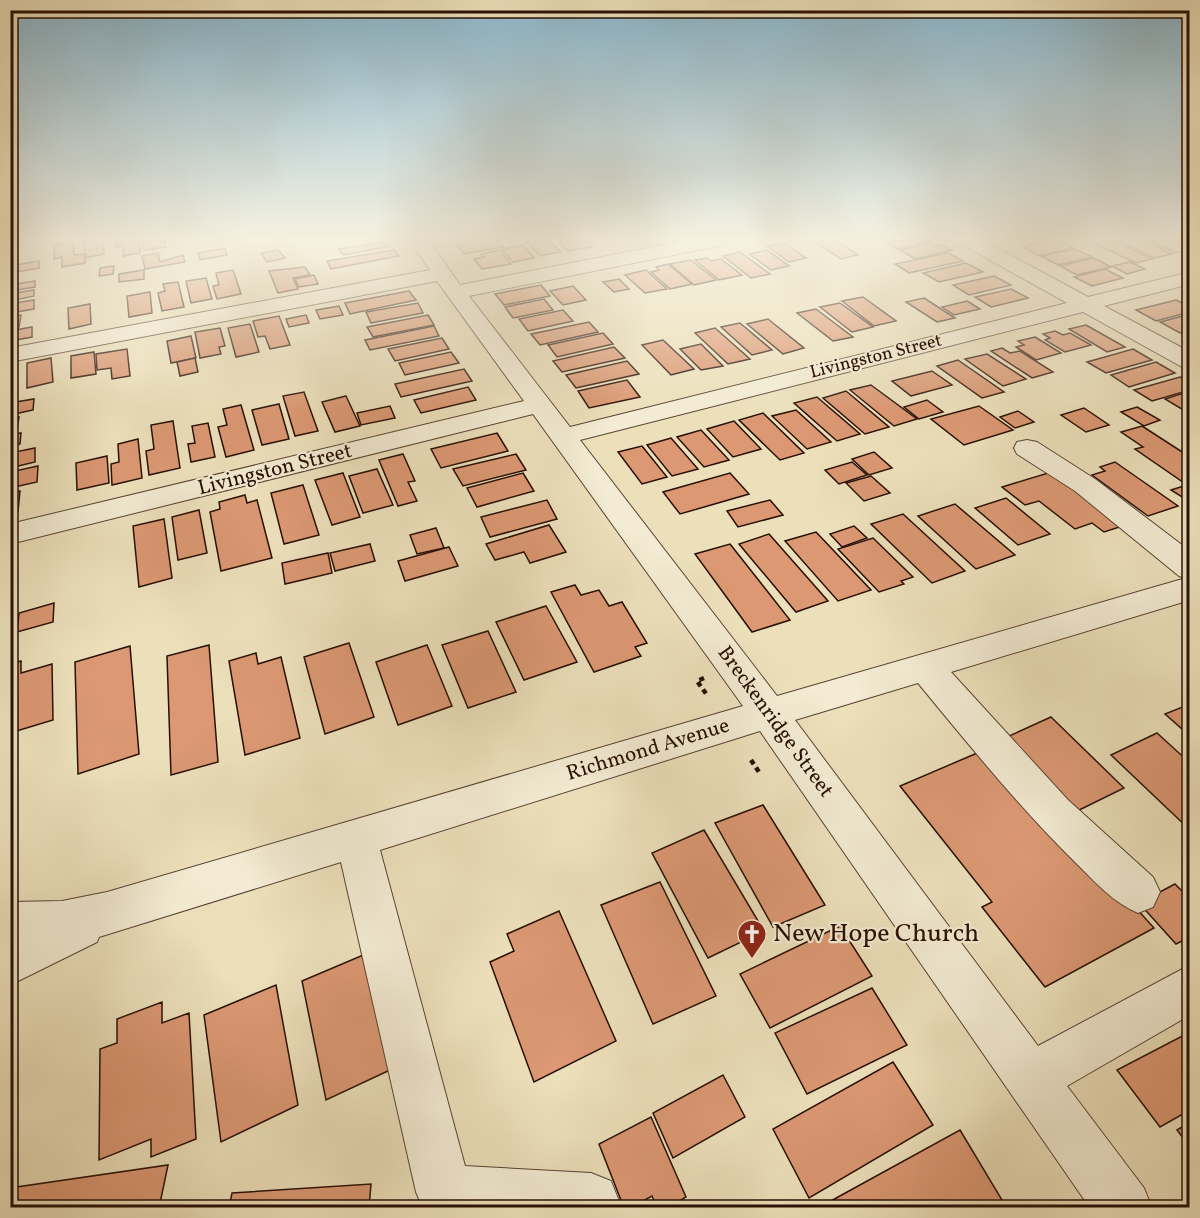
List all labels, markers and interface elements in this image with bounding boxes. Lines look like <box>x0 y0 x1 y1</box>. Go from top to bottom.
street label: Livingston Street <box>807 329 945 385</box>
street label: Livingston Street <box>195 437 355 503</box>
street label: Breckenridge Street <box>710 640 840 804</box>
street label: Richmond Avenue <box>563 711 733 789</box>
place label: New Hope Church <box>773 916 979 952</box>
church icon: New Hope Church <box>736 918 768 960</box>

